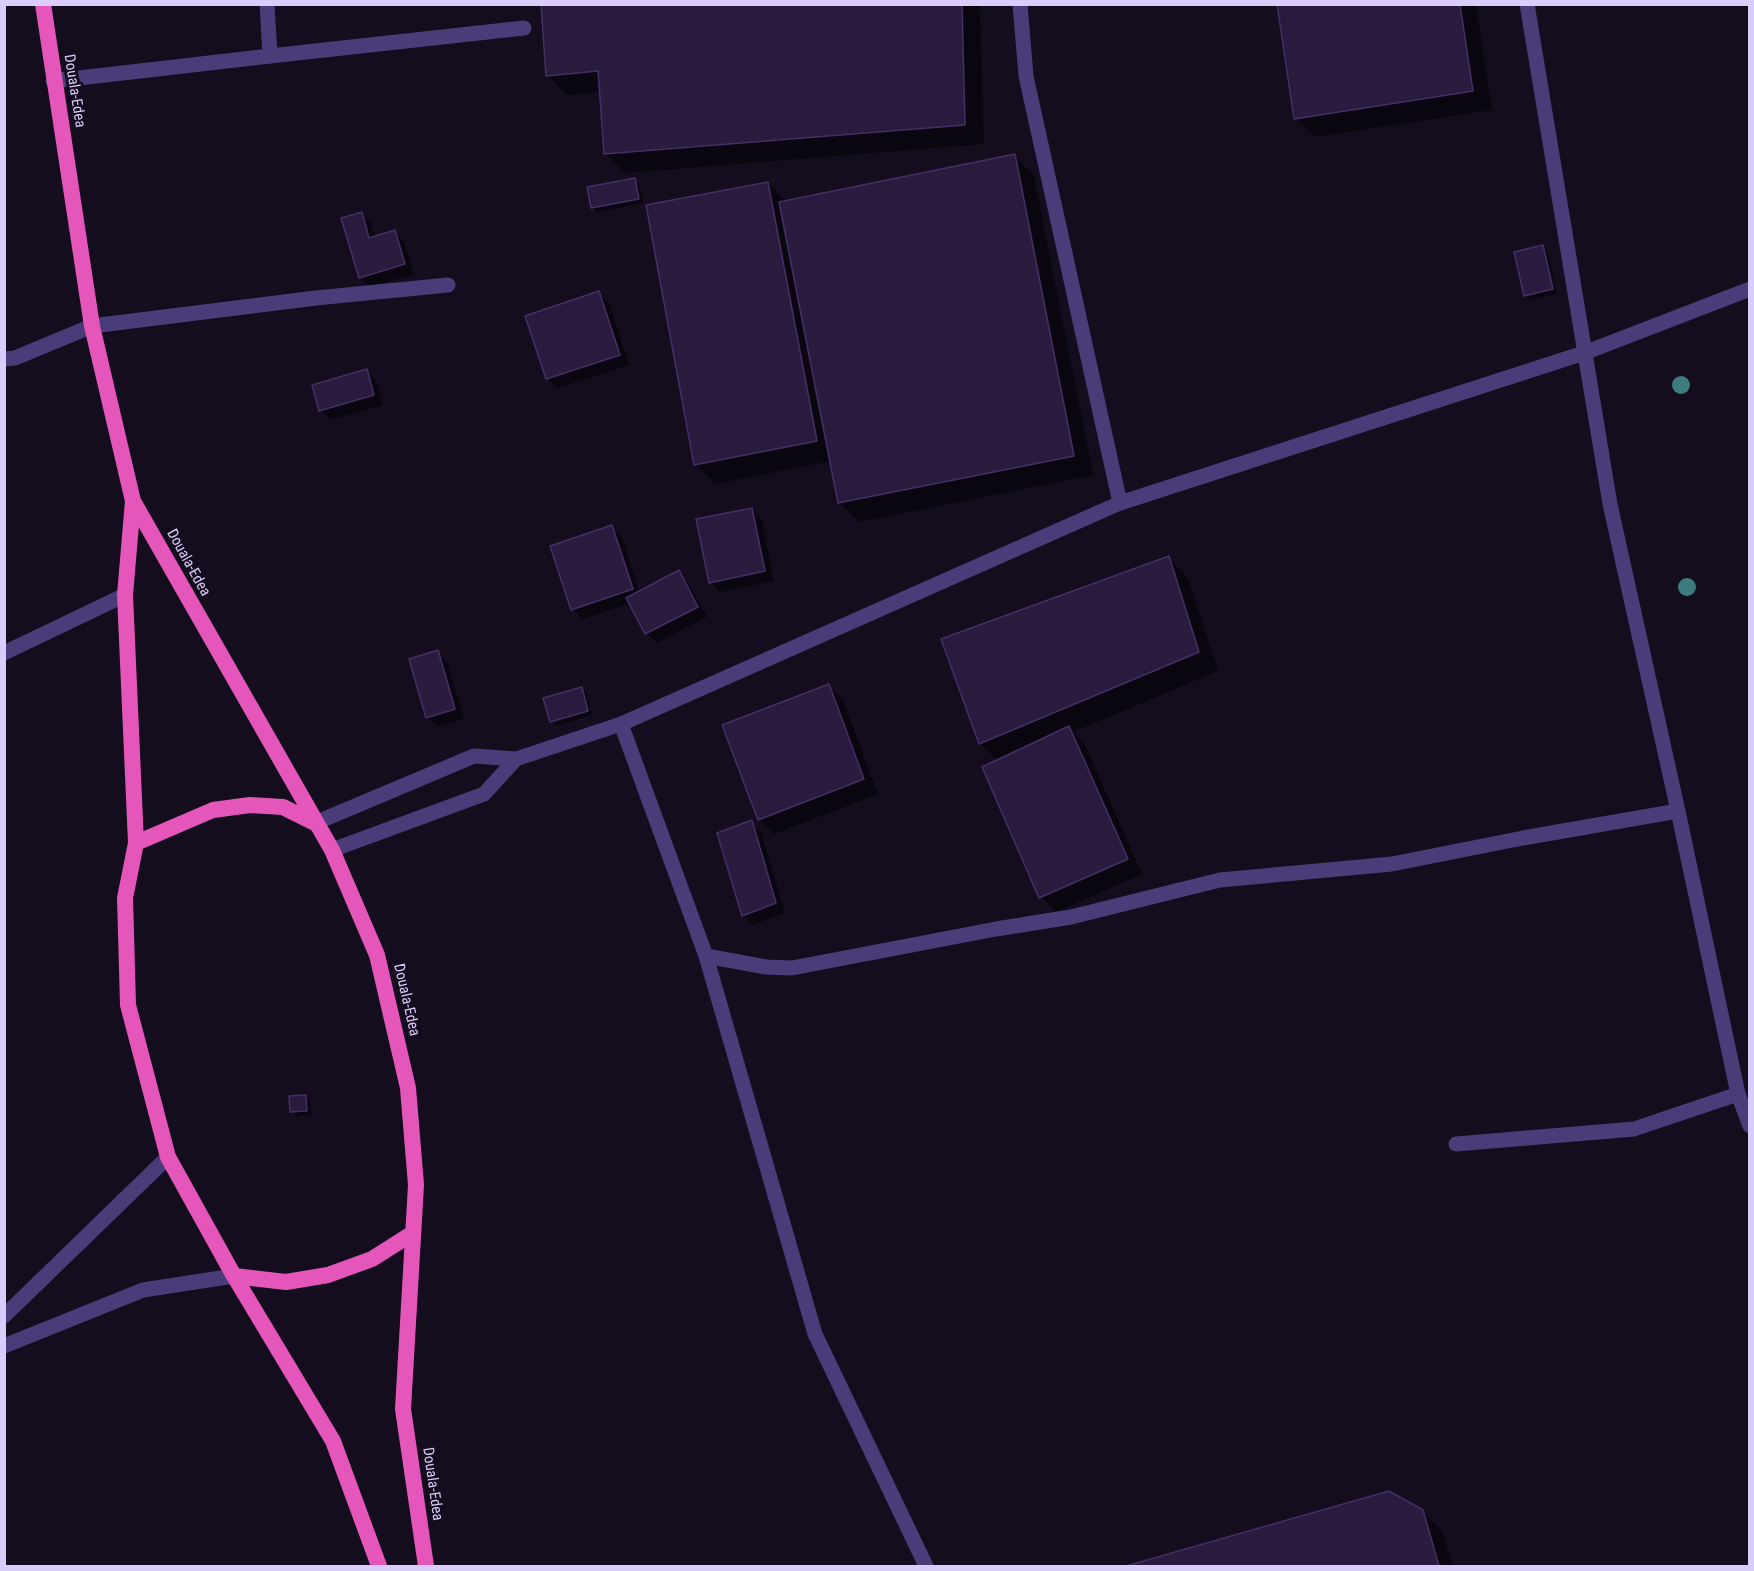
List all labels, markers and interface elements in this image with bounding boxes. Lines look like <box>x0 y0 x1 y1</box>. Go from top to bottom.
street label: Douala-Edea <box>59 53 89 129</box>
street label: Douala-Edea <box>162 526 214 600</box>
street label: Douala-Edea <box>389 962 423 1038</box>
street label: Douala-Edea <box>418 1446 446 1522</box>

